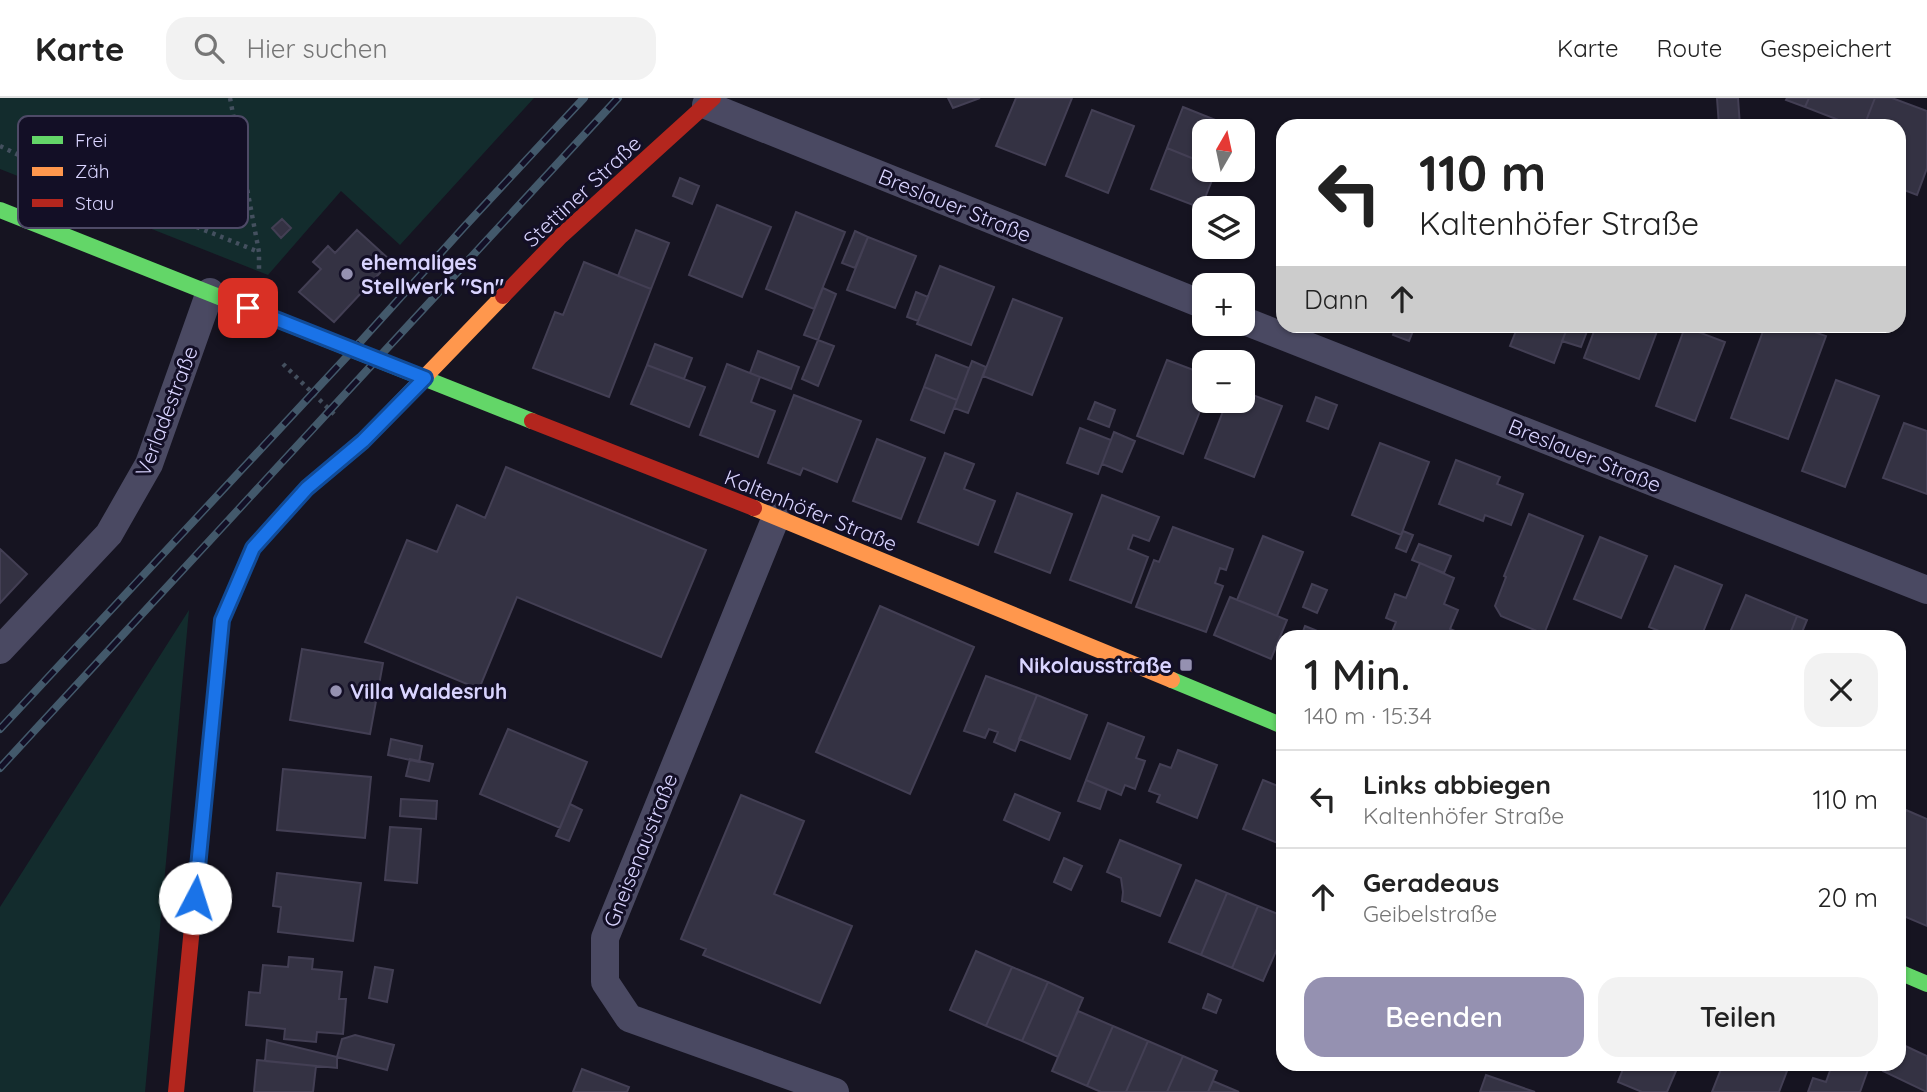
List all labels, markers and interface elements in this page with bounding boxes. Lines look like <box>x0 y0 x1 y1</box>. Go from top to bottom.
search box <box>166 17 656 80</box>
text: Karte <box>35 28 124 69</box>
icon: search <box>190 29 228 67</box>
text: Hier suchen <box>246 32 388 65</box>
text: Karte <box>1557 33 1619 63</box>
text: Route <box>1657 33 1722 63</box>
text: Gespeichert <box>1760 33 1892 63</box>
legend <box>18 116 248 228</box>
north arrow <box>1192 119 1255 182</box>
map controls <box>1192 119 1255 413</box>
text: Frei <box>75 128 107 152</box>
street label: Stettiner Straße <box>518 130 646 252</box>
text: 110 m <box>1419 142 1546 203</box>
icon: left <box>1304 147 1395 238</box>
text: Zäh <box>75 159 110 183</box>
street label: Breslauer Straße <box>875 163 1035 247</box>
text: Stau <box>75 191 114 215</box>
button: layers <box>1192 196 1255 259</box>
text: Kaltenhöfer Straße <box>1419 203 1699 243</box>
place label: ehemaliges Stellwerk "Sn" <box>361 249 504 299</box>
marker: ehemaliges Stellwerk "Sn" <box>339 266 355 282</box>
button: + <box>1192 273 1255 336</box>
pin <box>218 278 278 338</box>
icon: ahead <box>1383 280 1421 318</box>
text: Dann <box>1304 283 1369 316</box>
icon: arrive <box>229 289 267 327</box>
street label: Verladestraße <box>129 342 203 480</box>
button: − <box>1192 350 1255 413</box>
street label: Breslauer Straße <box>1505 413 1665 497</box>
street label: Kaltenhöfer Straße <box>721 464 901 556</box>
text: 1 Min. <box>1304 648 1410 701</box>
place label: Nikolausstraße <box>1019 652 1172 678</box>
button: close <box>1804 653 1878 727</box>
marker: Nikolausstraße <box>1178 657 1194 673</box>
place label: Villa Waldesruh <box>350 678 507 704</box>
marker: Villa Waldesruh <box>328 683 344 699</box>
text: 140 m · 15:34 <box>1304 701 1432 730</box>
text: Links abbiegen <box>1363 768 1551 801</box>
street label: Gneisenaustraße <box>597 769 683 931</box>
icon: left <box>1304 780 1342 818</box>
text: 110 m <box>1812 783 1878 816</box>
text: Kaltenhöfer Straße <box>1363 801 1564 830</box>
position arrow <box>158 861 232 935</box>
text: Geradeaus <box>1363 866 1499 899</box>
icon: ahead <box>1304 878 1342 916</box>
text: 20 m <box>1817 881 1878 914</box>
text: Geibelstraße <box>1363 899 1497 928</box>
button: Beenden <box>1304 977 1584 1057</box>
button: Teilen <box>1598 977 1878 1057</box>

